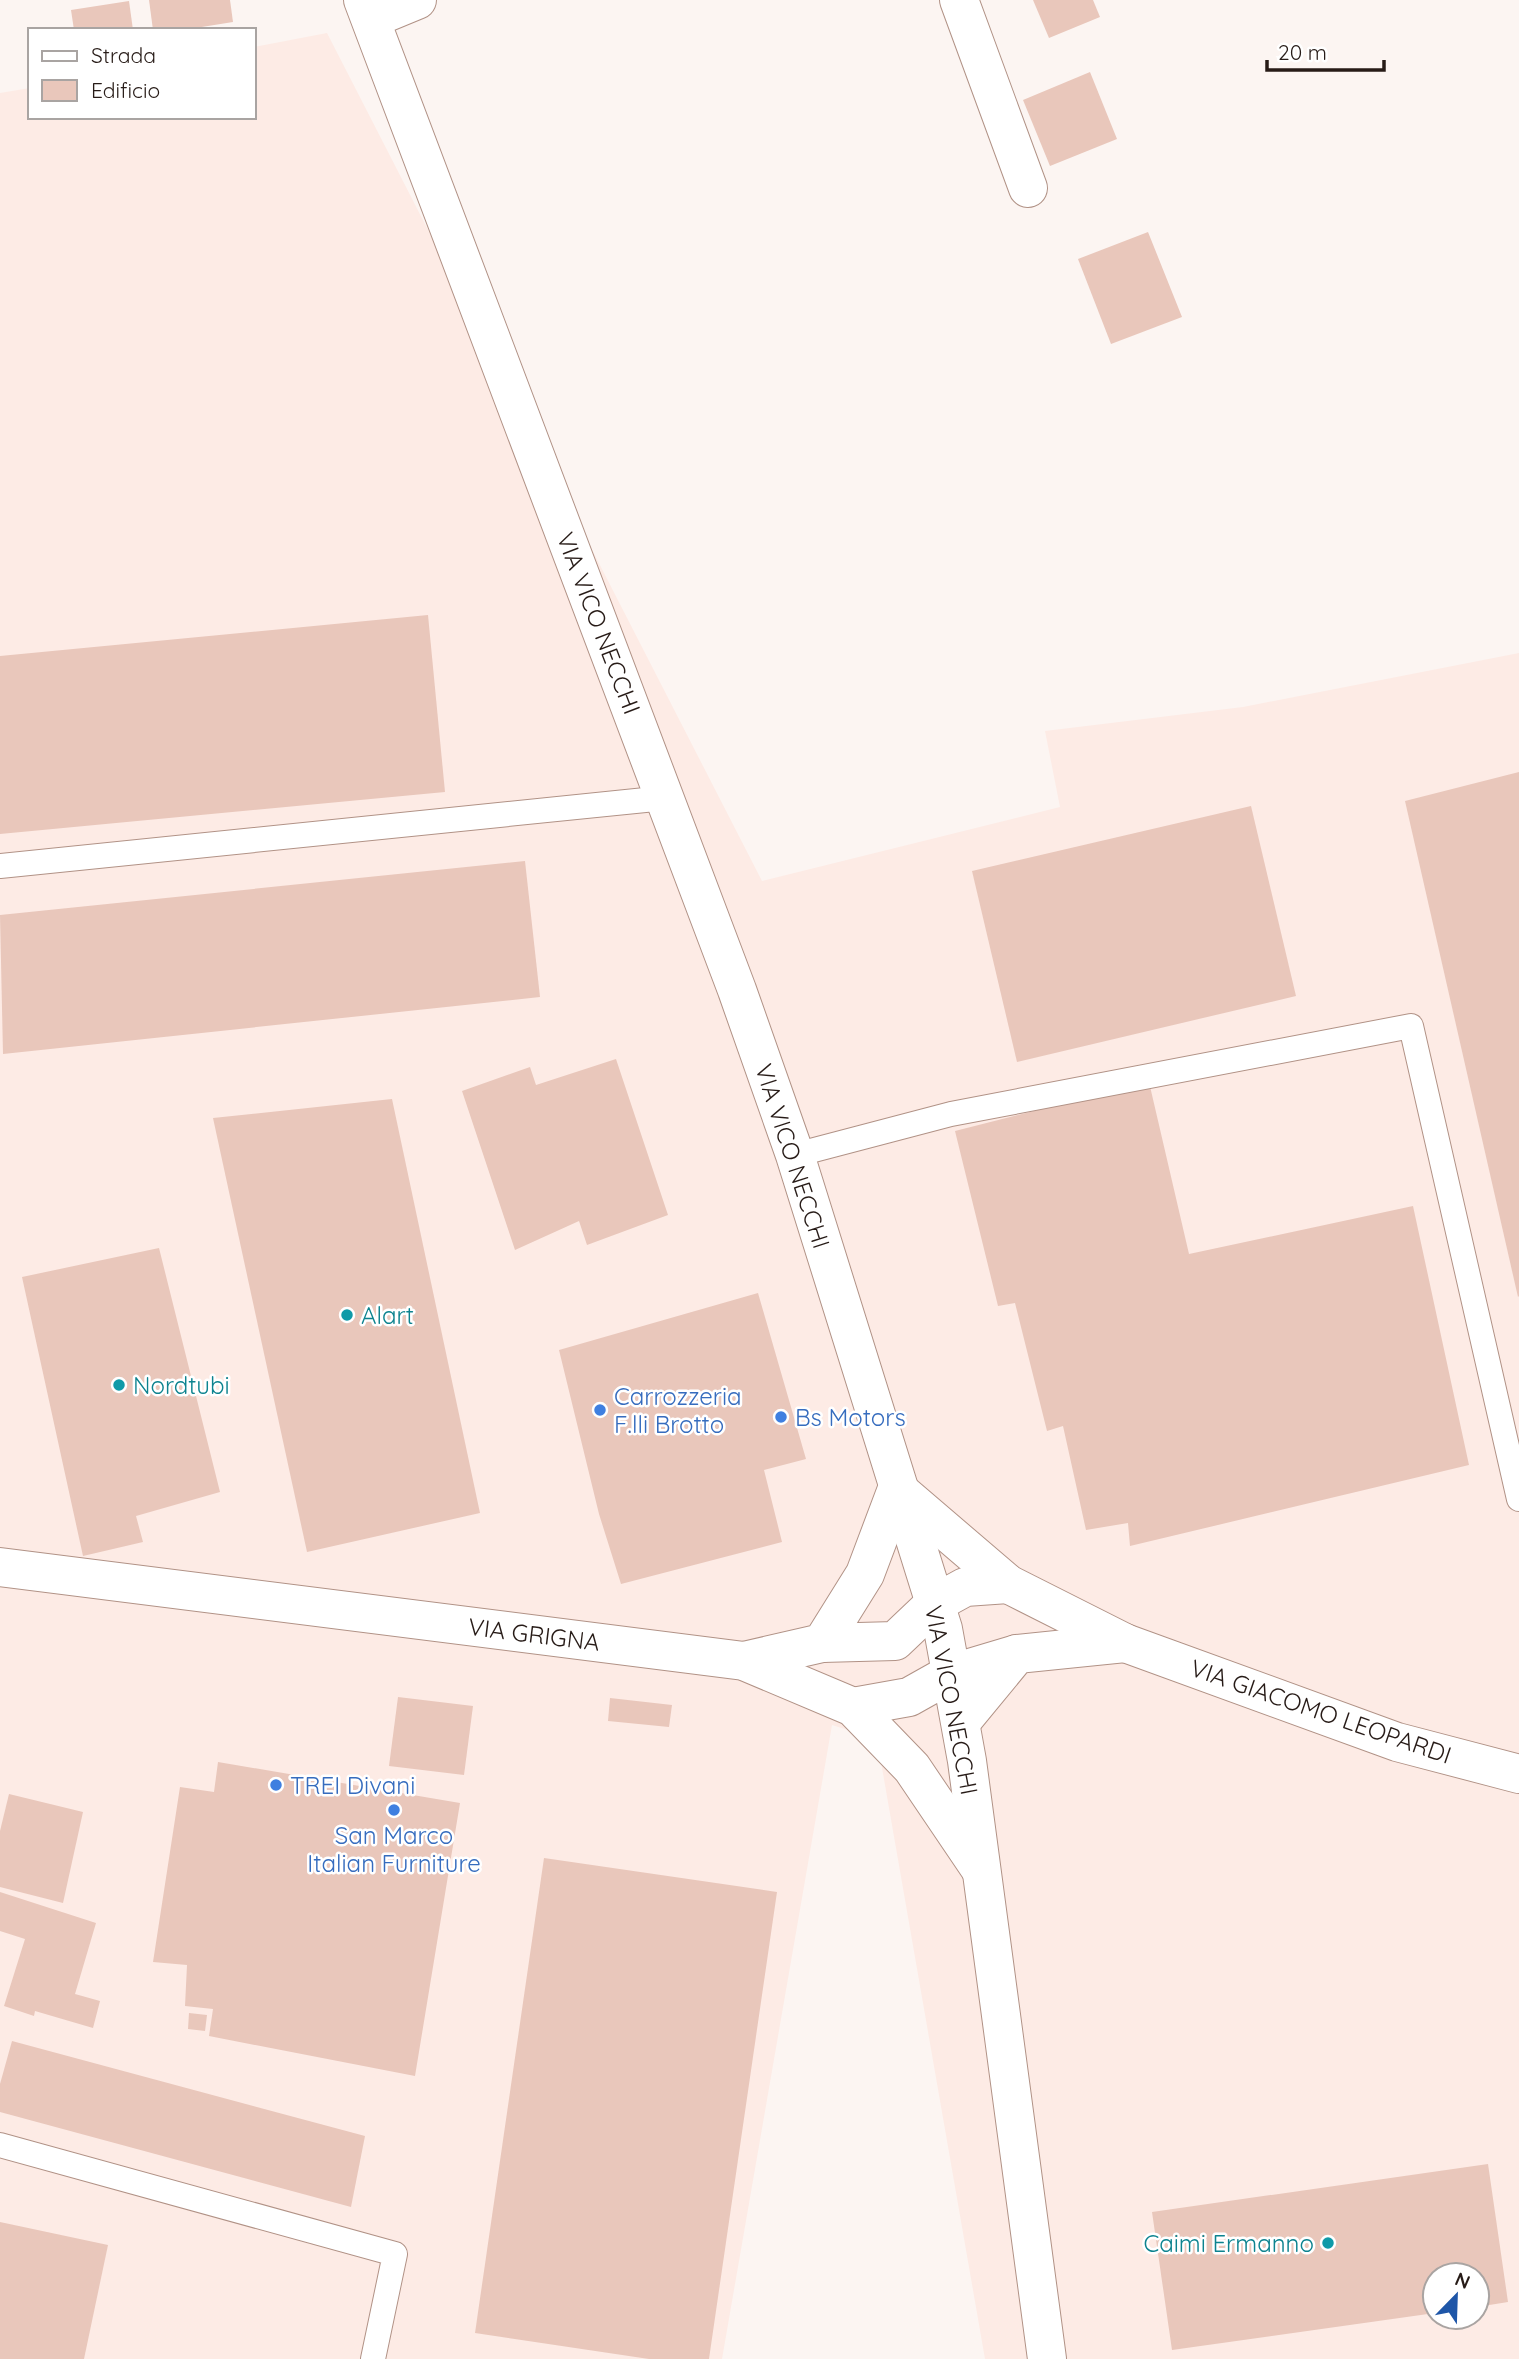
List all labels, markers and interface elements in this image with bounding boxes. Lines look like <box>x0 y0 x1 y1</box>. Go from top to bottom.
legend <box>28 28 256 119</box>
scale bar <box>1267 28 1384 72</box>
text: 20 m <box>1278 39 1327 65</box>
text: Strada <box>91 42 156 68</box>
text: Edificio <box>91 77 160 103</box>
street label: VIA VICO NECCHI <box>551 528 647 718</box>
street label: VIA VICO NECCHI <box>749 1060 837 1252</box>
place label: Alart <box>361 1300 414 1330</box>
marker: Alart <box>339 1307 355 1323</box>
place label: Nordtubi <box>133 1370 230 1400</box>
marker: Nordtubi <box>111 1377 127 1393</box>
place label: Carrozzeria F.lli Brotto <box>614 1381 742 1439</box>
marker: Carrozzeria F.lli Brotto <box>592 1402 608 1418</box>
place label: Bs Motors <box>795 1402 906 1432</box>
marker: Bs Motors <box>773 1409 789 1425</box>
street label: VIA VICO NECCHI <box>919 1603 985 1797</box>
street label: VIA GRIGNA <box>466 1611 602 1657</box>
street label: VIA GIACOMO LEOPARDI <box>1187 1652 1455 1770</box>
place label: TREI Divani <box>290 1770 415 1800</box>
marker: TREI Divani <box>268 1777 284 1793</box>
marker: San Marco Italian Furniture <box>386 1802 402 1818</box>
place label: San Marco Italian Furniture <box>307 1820 481 1878</box>
place label: Caimi Ermanno <box>1144 2228 1314 2258</box>
marker: Caimi Ermanno <box>1320 2235 1336 2251</box>
north arrow <box>1421 2261 1491 2331</box>
text: N <box>1452 2267 1474 2294</box>

